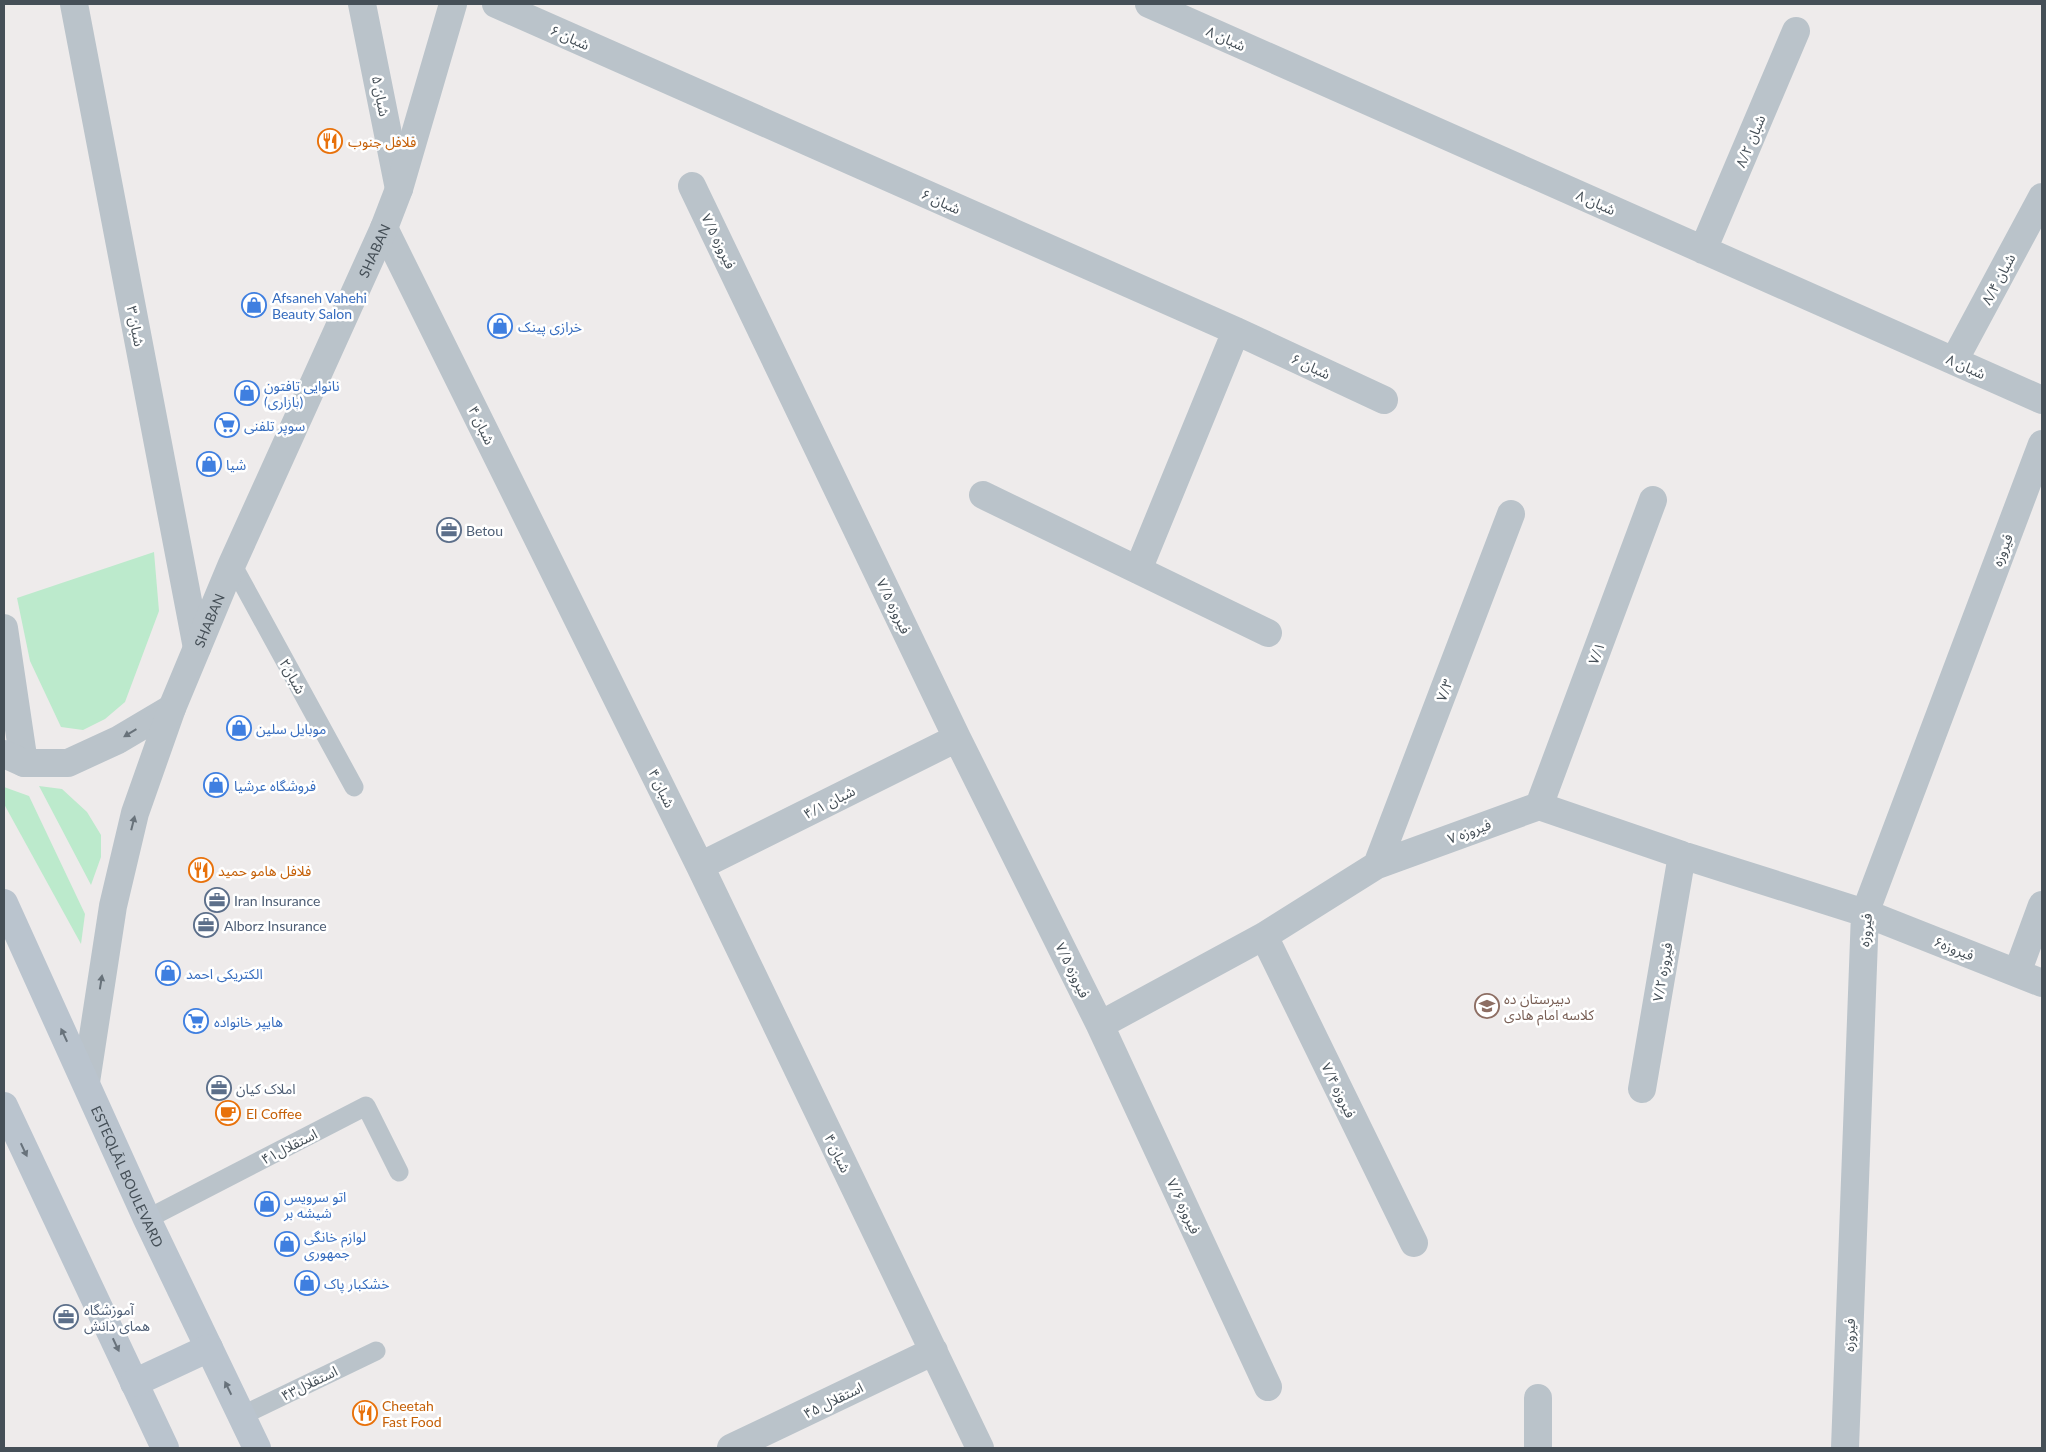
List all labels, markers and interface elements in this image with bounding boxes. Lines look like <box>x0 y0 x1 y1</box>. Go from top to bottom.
street label: ۶ شبان <box>547 21 592 54</box>
street label: ۸ شبان <box>1203 22 1248 55</box>
street label: ۵ شبان <box>368 74 393 118</box>
street label: ۸/۲ شبان <box>1731 112 1770 170</box>
restaurant icon: فلافل جنوب <box>317 128 343 154</box>
place label: فلافل جنوب <box>348 133 416 151</box>
street label: ۶ شبان <box>918 185 963 218</box>
street label: ۸ شبان <box>1573 186 1618 219</box>
street label: ۷/۵ فیروزه <box>697 211 740 272</box>
street label: SHABAN <box>354 221 393 280</box>
street label: ۸/۴ شبان <box>1977 251 2019 308</box>
place label: Afsaneh Vahehi Beauty Salon <box>272 289 367 322</box>
shop icon: Afsaneh Vahehi Beauty Salon <box>241 292 267 318</box>
street label: ۳ شبان <box>123 304 148 348</box>
shop icon: خرازی پینک <box>487 313 513 339</box>
place label: خرازی پینک <box>518 318 582 337</box>
street label: ۶ شبان <box>1288 350 1333 383</box>
street label: ۸ شبان <box>1943 350 1988 383</box>
place label: نانوایی تافتون (بازاری) <box>264 377 340 411</box>
shop icon: نانوایی تافتون (بازاری) <box>234 380 260 406</box>
street label: ۴ شبان <box>464 403 499 448</box>
supermarket icon: سوپر تلفنی <box>214 412 240 438</box>
place label: سوپر تلفنی <box>244 417 305 436</box>
shop icon: شیا <box>196 451 222 477</box>
place label: شیا <box>226 456 246 473</box>
office icon: Betou <box>436 517 462 543</box>
place label: Betou <box>466 522 503 539</box>
street label: فیروزه <box>1988 531 2017 569</box>
street label: ۷/۵ فیروزه <box>872 576 915 637</box>
street label: SHABAN <box>190 591 227 650</box>
street label: ۷/۱ <box>1584 640 1608 666</box>
street label: شبان۲ <box>276 655 310 697</box>
street label: ۷/۳ <box>1432 677 1456 703</box>
shop icon: موبایل سلین <box>226 715 252 741</box>
place label: موبایل سلین <box>256 720 326 738</box>
one-way arrow <box>122 729 137 737</box>
street label: ۴ شبان <box>644 766 679 811</box>
shop icon: فروشگاه عرشیا <box>203 772 229 798</box>
place label: فروشگاه عرشیا <box>234 777 316 795</box>
street label: ۴/۱ شبان <box>800 782 858 823</box>
one-way arrow <box>129 815 137 830</box>
street label: ۷ فیروزه <box>1445 815 1493 848</box>
restaurant icon: فلافل هامو حمید <box>188 857 214 883</box>
place label: فلافل هامو حمید <box>218 862 311 880</box>
office icon: Iran Insurance <box>204 887 230 913</box>
place label: Iran Insurance <box>234 892 320 909</box>
office icon: Alborz Insurance <box>193 912 219 938</box>
street label: فیروزه <box>1855 913 1876 948</box>
place label: Alborz Insurance <box>224 917 327 934</box>
street label: فیروزه۶ <box>1931 932 1976 965</box>
street label: ۷/۵ فیروزه <box>1051 940 1094 1001</box>
street label: ۷/۲ فیروزه <box>1648 941 1677 1003</box>
shop icon: الکتریکی احمد <box>155 960 181 986</box>
place label: الکتریکی احمد <box>186 965 263 983</box>
one-way arrow <box>98 974 106 990</box>
place label: دبیرستان ده کلاسه امام هادی <box>1504 990 1594 1026</box>
school or university icon: دبیرستان ده کلاسه امام هادی <box>1474 993 1500 1019</box>
supermarket icon: هایپر خانواده <box>183 1008 209 1034</box>
place label: هایپر خانواده <box>214 1013 283 1032</box>
one-way arrow <box>60 1028 68 1042</box>
street label: ۷/۴ فیروزه <box>1317 1060 1360 1121</box>
office icon: املاک کیان <box>206 1075 232 1101</box>
place label: املاک کیان <box>236 1080 296 1098</box>
cafe icon: El Coffee <box>215 1100 241 1126</box>
street label: ESTEQLĀL BOULEVARD <box>88 1103 168 1250</box>
place label: El Coffee <box>246 1105 302 1122</box>
street label: استقلال۴۱ <box>258 1125 320 1168</box>
street label: ۴ شبان <box>820 1131 855 1176</box>
one-way arrow <box>20 1143 29 1158</box>
street label: ۷/۶ فیروزه <box>1163 1175 1204 1237</box>
place label: اتو سرویس شیشه بر <box>283 1188 346 1222</box>
shop icon: اتو سرویس شیشه بر <box>254 1191 280 1217</box>
place label: لوازم خانگی جمهوری <box>304 1228 366 1262</box>
shop icon: لوازم خانگی جمهوری <box>274 1231 300 1257</box>
shop icon: خشکبار پاک <box>294 1270 320 1296</box>
place label: خشکبار پاک <box>324 1275 389 1294</box>
place label: آموزشگاه همای دانش <box>84 1301 150 1335</box>
office icon: آموزشگاه همای دانش <box>53 1304 79 1330</box>
street label: فیروزه <box>1840 1318 1859 1352</box>
one-way arrow <box>112 1338 120 1352</box>
street label: استقلال۴۳ <box>278 1362 340 1405</box>
street label: ۴۵ استقلال <box>800 1378 866 1423</box>
one-way arrow <box>224 1381 232 1396</box>
place label: Cheetah Fast Food <box>382 1397 442 1430</box>
restaurant icon: Cheetah Fast Food <box>352 1400 378 1426</box>

